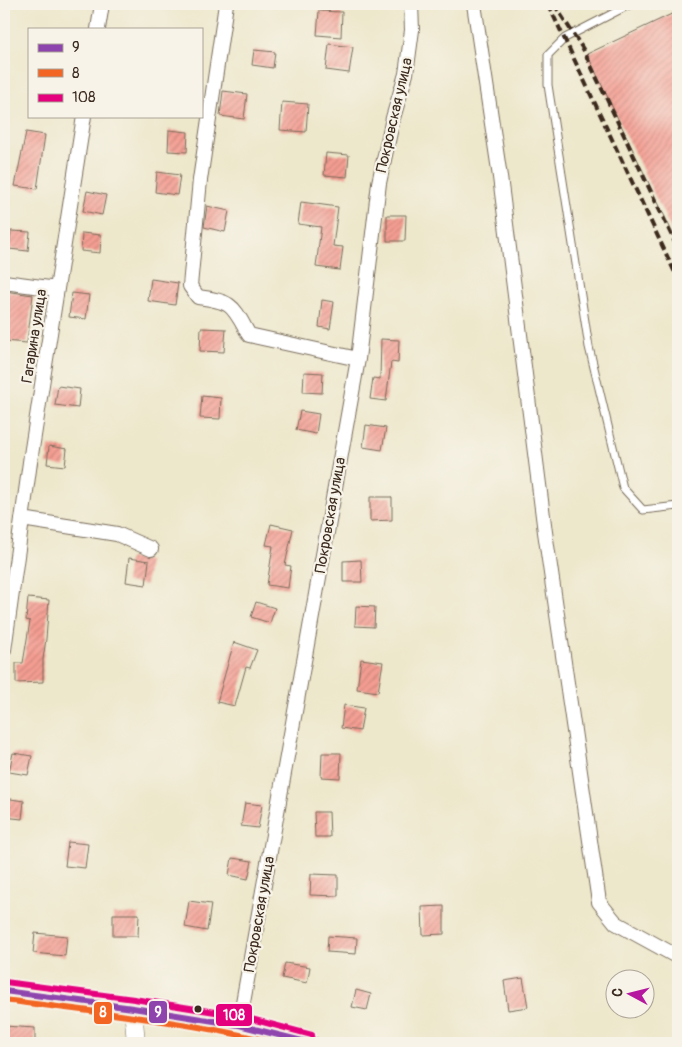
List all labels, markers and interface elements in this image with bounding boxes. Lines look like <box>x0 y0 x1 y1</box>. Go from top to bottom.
legend <box>28 28 202 118</box>
text: 9 <box>72 38 80 57</box>
street label: Покровская улица <box>372 56 417 174</box>
text: 8 <box>72 64 80 83</box>
text: 108 <box>72 88 96 107</box>
street label: Гагарина улица <box>18 288 51 385</box>
street label: Покровская улица <box>311 456 350 575</box>
street label: Покровская улица <box>240 855 279 974</box>
north arrow <box>604 970 654 1020</box>
text: С <box>609 987 627 998</box>
line badge: 9 <box>148 1000 168 1024</box>
line badge: 8 <box>93 1001 113 1025</box>
line badge: 108 <box>215 1003 253 1027</box>
text: 8 <box>99 1004 107 1021</box>
text: 9 <box>154 1004 162 1021</box>
unlabelled marker <box>193 1004 203 1014</box>
text: 108 <box>223 1007 245 1024</box>

